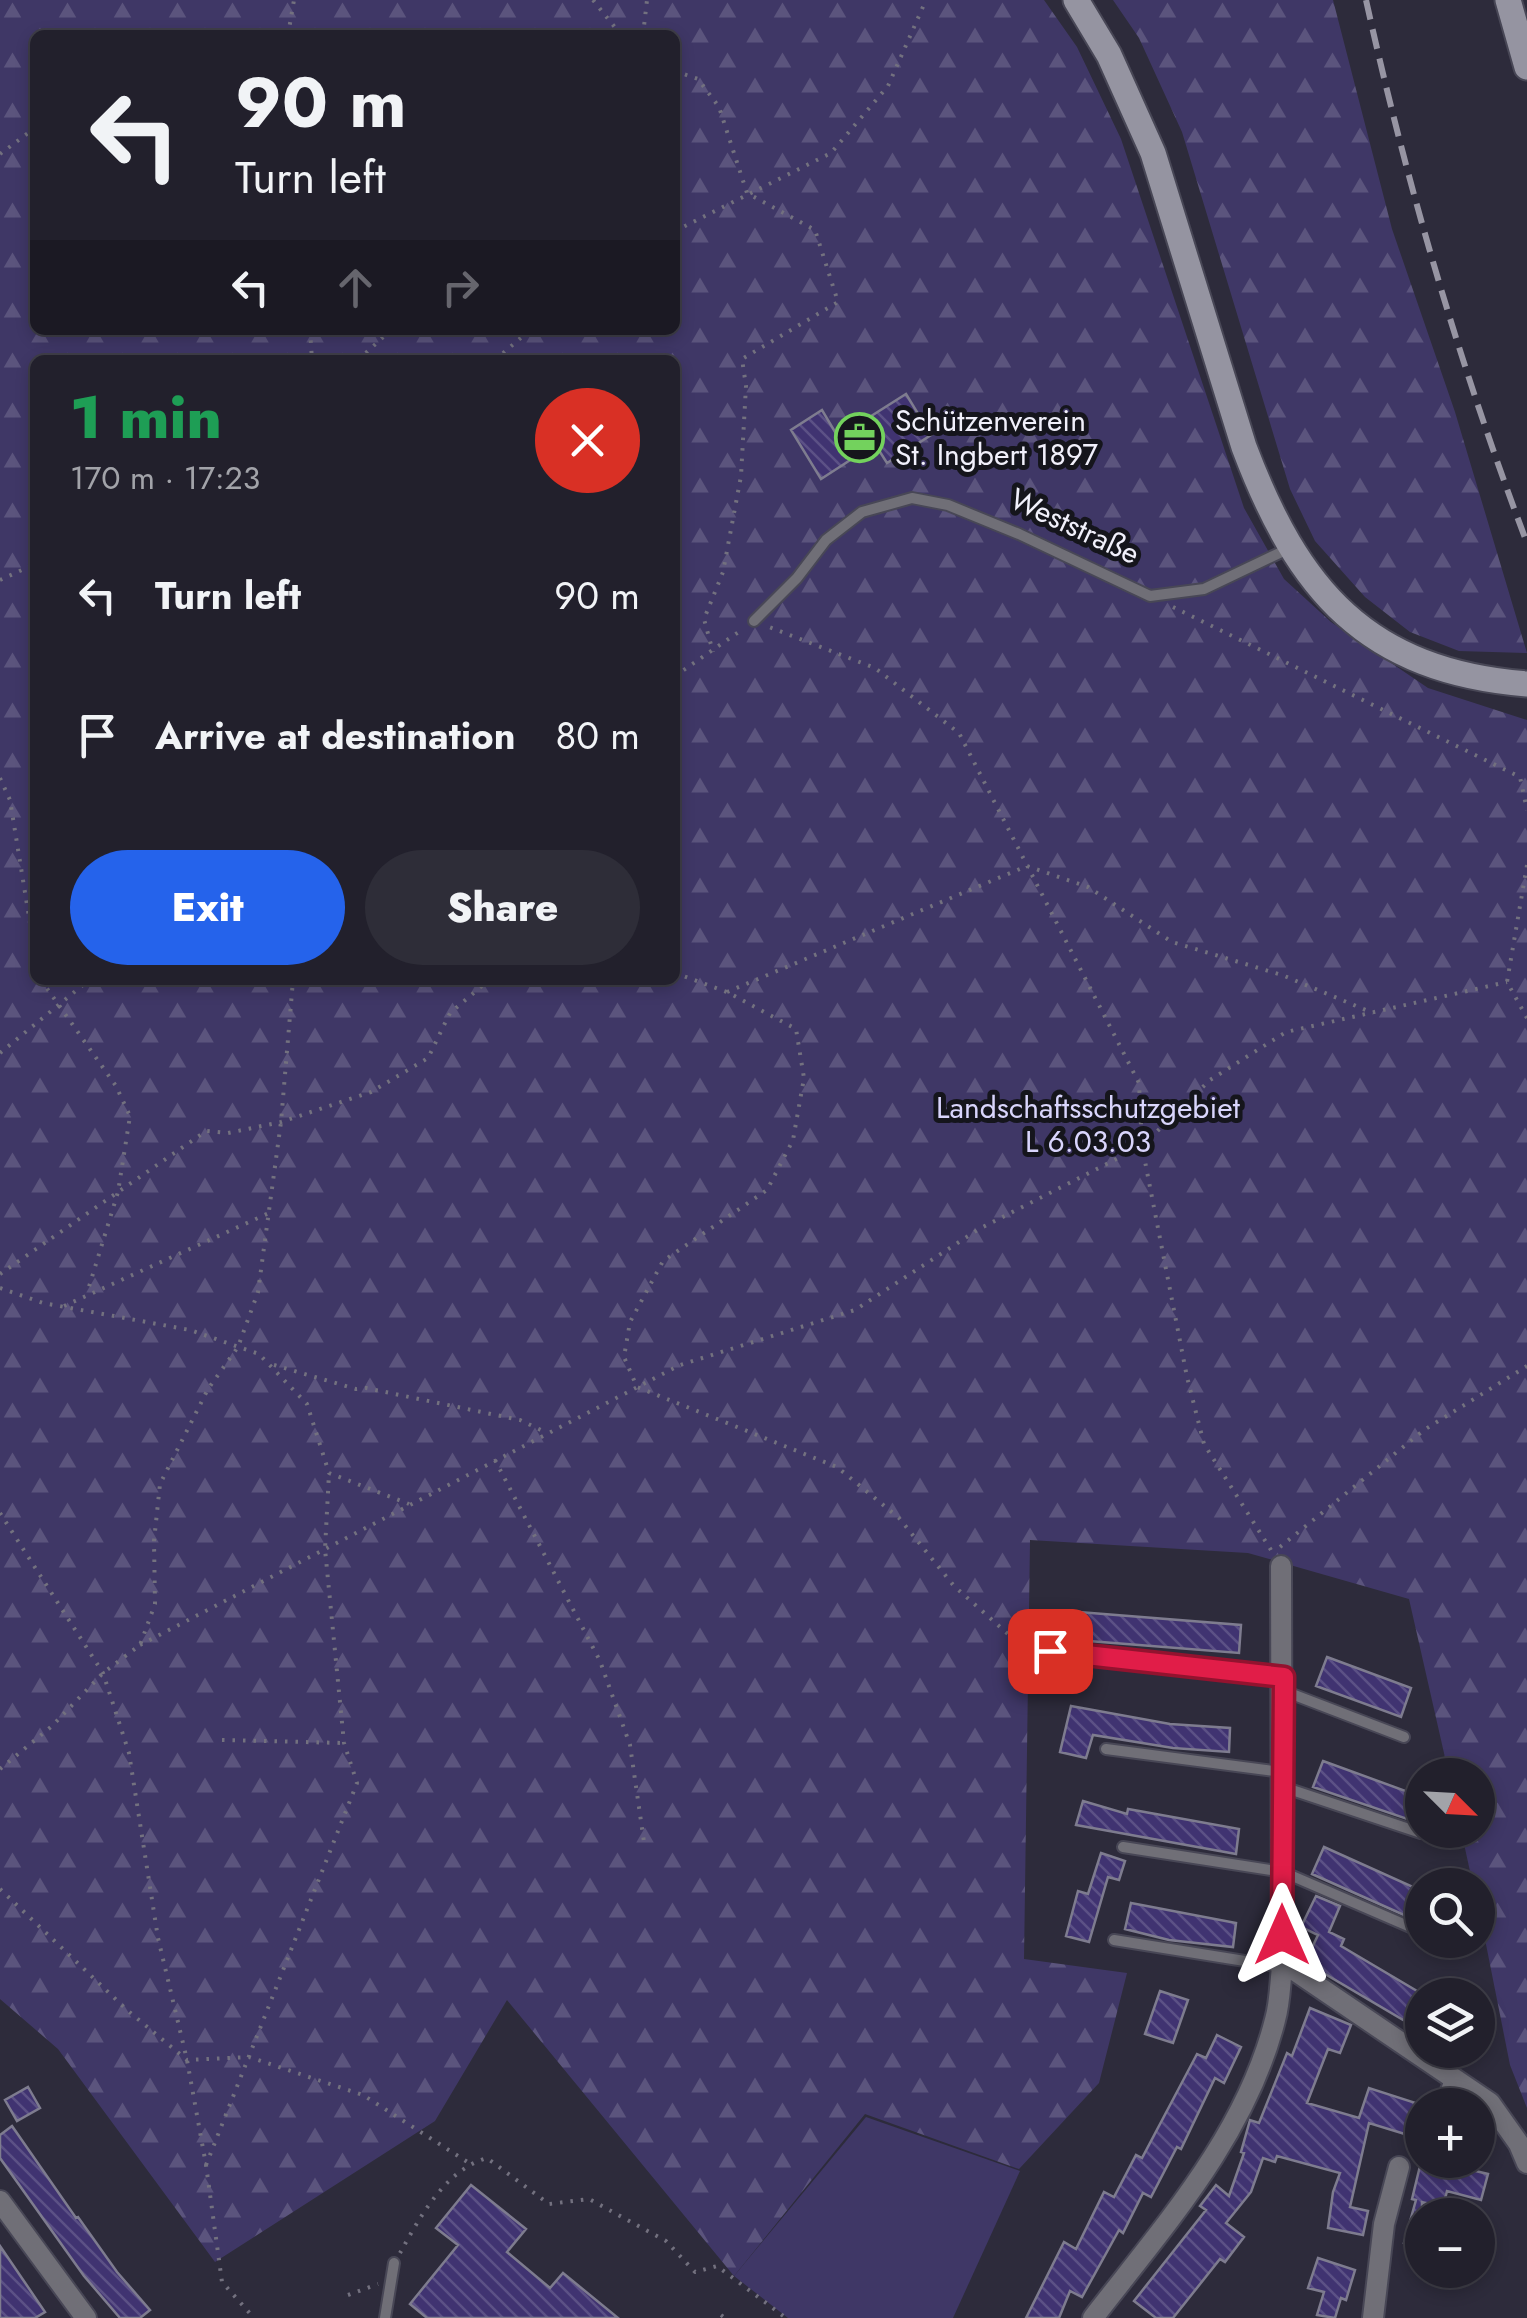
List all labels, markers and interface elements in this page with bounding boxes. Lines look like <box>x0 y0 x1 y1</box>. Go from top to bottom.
text: 90 m <box>235 52 407 153</box>
icon: left <box>70 70 200 200</box>
text: Turn left <box>235 145 386 210</box>
icon: left <box>223 260 278 315</box>
icon: ahead <box>328 260 383 315</box>
icon: right <box>433 260 488 315</box>
text: 1 min <box>70 374 222 461</box>
button: close <box>535 388 640 493</box>
place label: Schützenverein St. Ingbert 1897 <box>895 399 1098 476</box>
office icon: Schützenverein St. Ingbert 1897 <box>834 411 886 463</box>
text: 170 m · 17:23 <box>70 455 260 501</box>
street label: Weststraße <box>1003 477 1147 575</box>
icon: left <box>70 568 125 623</box>
text: Turn left <box>155 568 301 623</box>
text: 90 m <box>554 568 640 623</box>
icon: arrive <box>70 708 125 763</box>
text: Arrive at destination <box>155 708 516 763</box>
text: 80 m <box>555 708 640 763</box>
button: Exit <box>70 850 345 965</box>
button: Share <box>365 850 640 965</box>
park label: Landschaftsschutzgebiet L 6.03.03 <box>936 1086 1241 1163</box>
pin <box>1008 1609 1093 1694</box>
icon: arrive <box>1023 1624 1078 1679</box>
north arrow <box>1405 1758 1495 1848</box>
map controls <box>1405 1758 1495 2288</box>
button: search <box>1405 1868 1495 1958</box>
position arrow <box>1230 1883 1334 1987</box>
button: layers <box>1405 1978 1495 2068</box>
button: + <box>1405 2088 1495 2178</box>
button: − <box>1405 2198 1495 2288</box>

